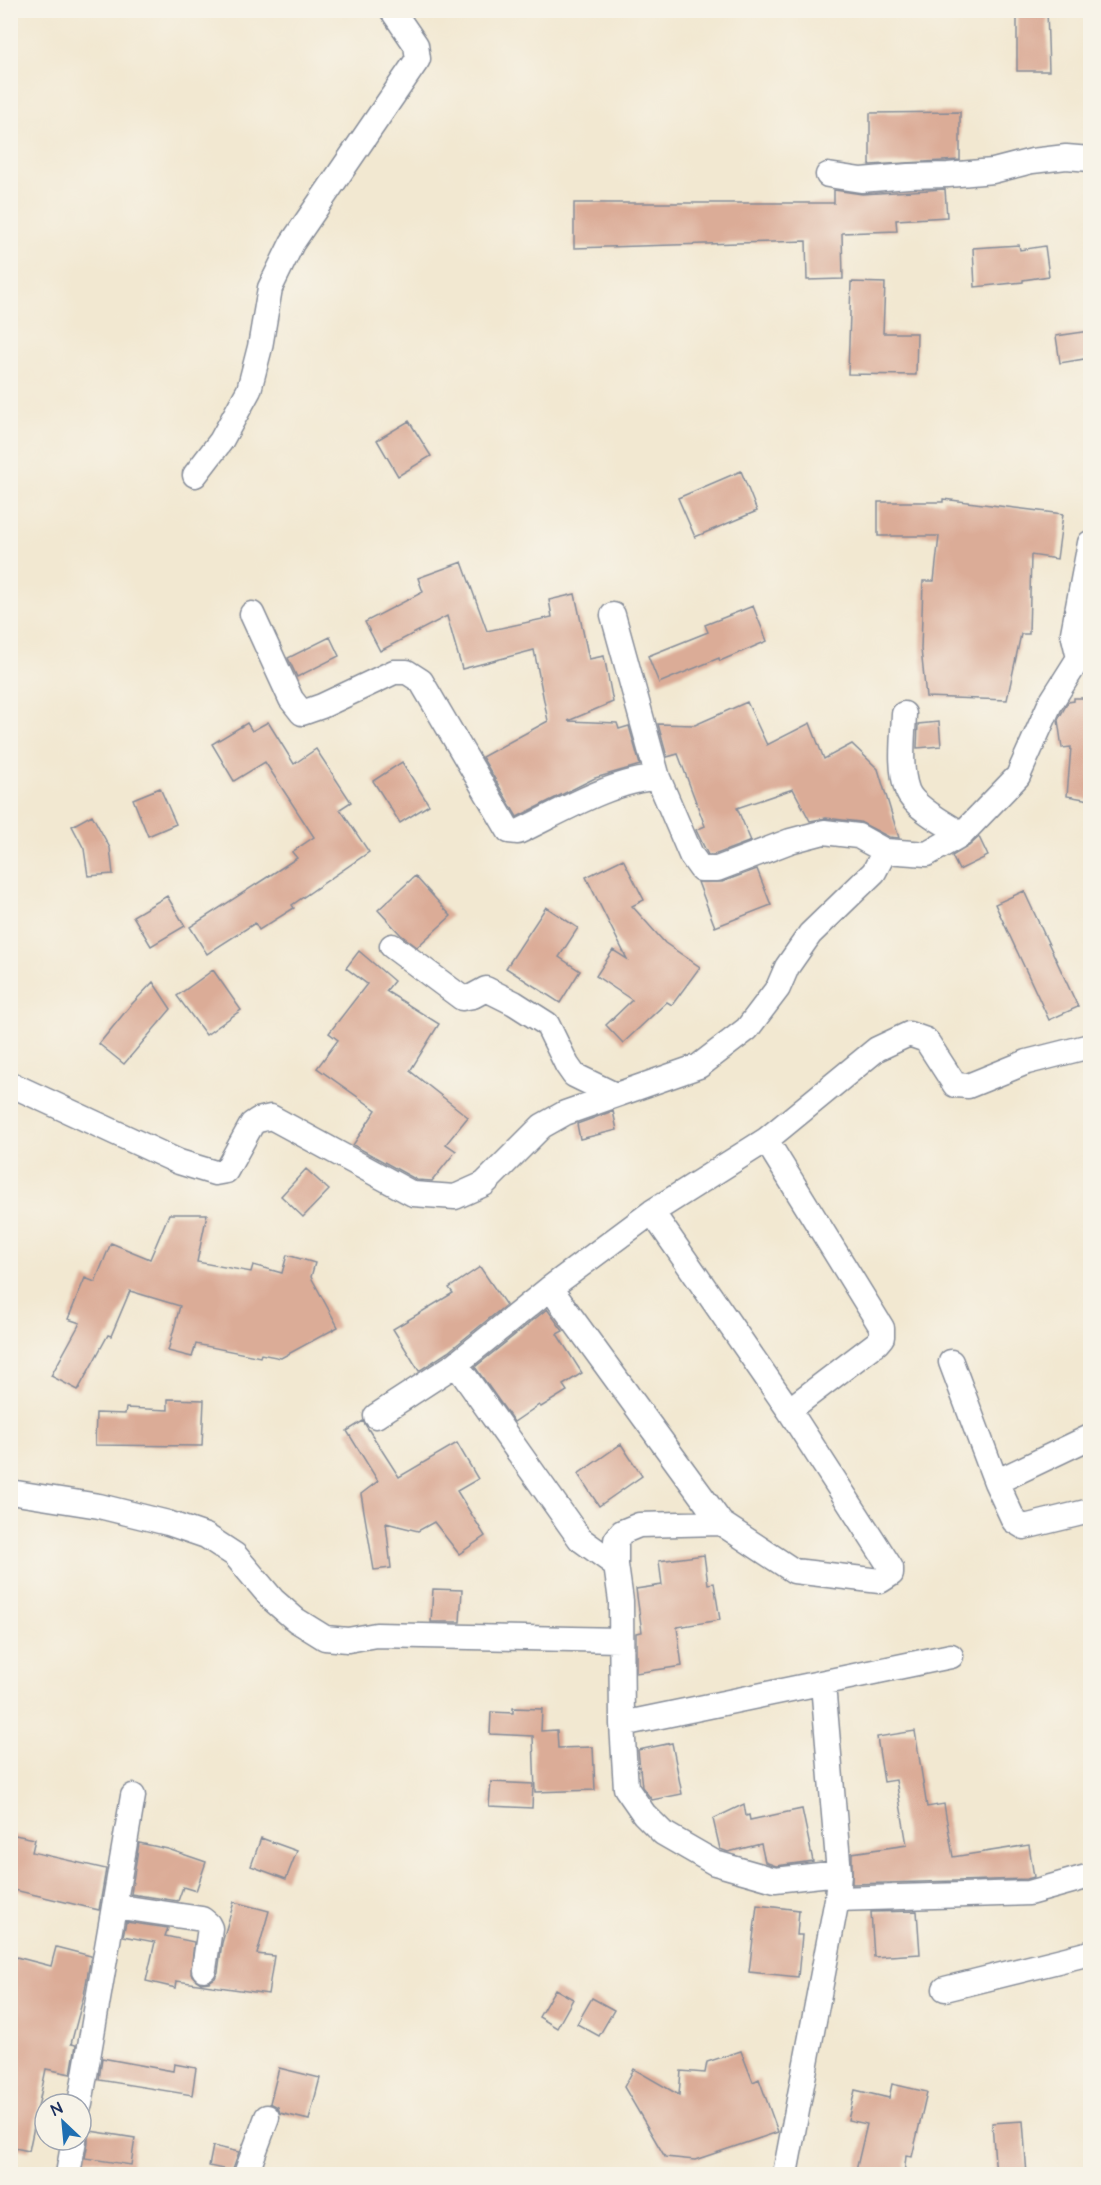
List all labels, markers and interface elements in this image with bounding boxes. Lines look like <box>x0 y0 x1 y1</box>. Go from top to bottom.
north arrow <box>33 2092 93 2152</box>
text: N <box>48 2097 66 2122</box>

